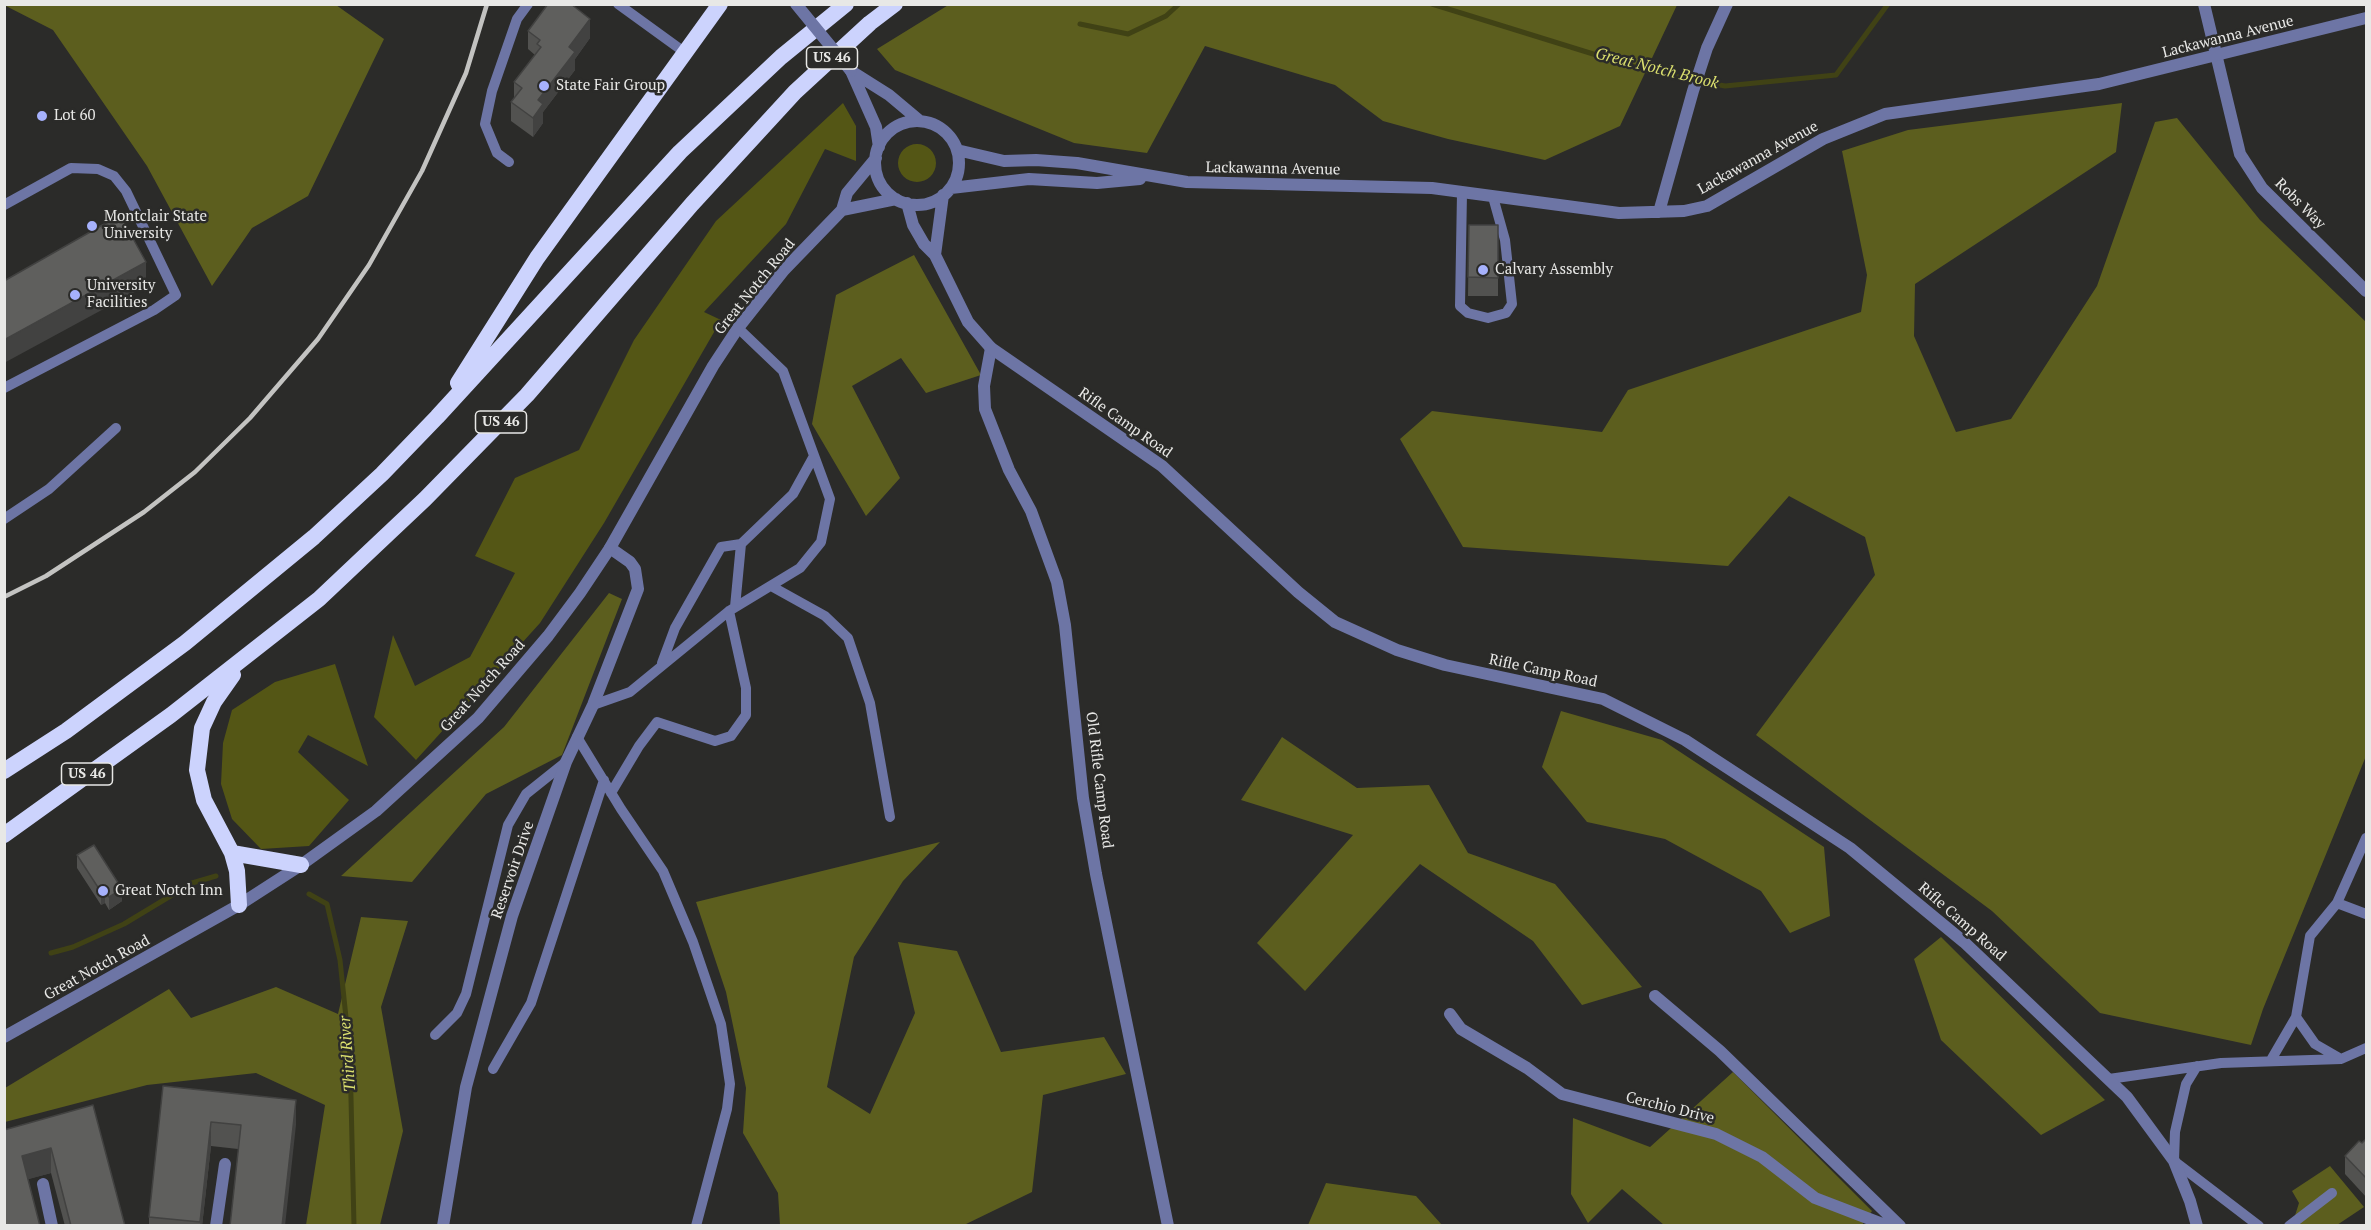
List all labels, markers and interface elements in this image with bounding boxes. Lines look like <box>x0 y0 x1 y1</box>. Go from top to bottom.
street label: Lackawanna Avenue <box>2160 12 2296 62</box>
water label: Great Notch Brook <box>1593 44 1721 94</box>
road number: US 46 <box>806 47 858 69</box>
place label: State Fair Group <box>556 77 665 95</box>
marker: State Fair Group <box>537 79 551 93</box>
place label: Lot 60 <box>54 107 96 125</box>
marker: Lot 60 <box>35 109 49 123</box>
street label: Lackawanna Avenue <box>1695 117 1821 199</box>
street label: Lackawanna Avenue <box>1205 159 1341 179</box>
street label: Robs Way <box>2271 175 2329 233</box>
place label: Montclair State University <box>104 208 207 243</box>
marker: Montclair State University <box>85 219 99 233</box>
street label: Great Notch Road <box>711 235 799 339</box>
place label: Calvary Assembly <box>1495 261 1613 279</box>
marker: Calvary Assembly <box>1476 263 1490 277</box>
place label: University Facilities <box>87 277 155 312</box>
marker: University Facilities <box>68 288 82 302</box>
street label: Rifle Camp Road <box>1075 384 1175 462</box>
road number: US 46 <box>476 411 526 433</box>
street label: Great Notch Road <box>437 636 529 736</box>
street label: Rifle Camp Road <box>1487 651 1599 691</box>
street label: Old Rifle Camp Road <box>1082 711 1116 849</box>
road number: US 46 <box>62 763 112 785</box>
street label: Reservoir Drive <box>488 819 538 921</box>
street label: Rifle Camp Road <box>1915 879 2009 965</box>
place label: Great Notch Inn <box>115 882 223 900</box>
marker: Great Notch Inn <box>96 884 110 898</box>
street label: Great Notch Road <box>41 932 153 1004</box>
water label: Third River <box>336 1015 360 1093</box>
street label: Cerchio Drive <box>1624 1088 1716 1128</box>

